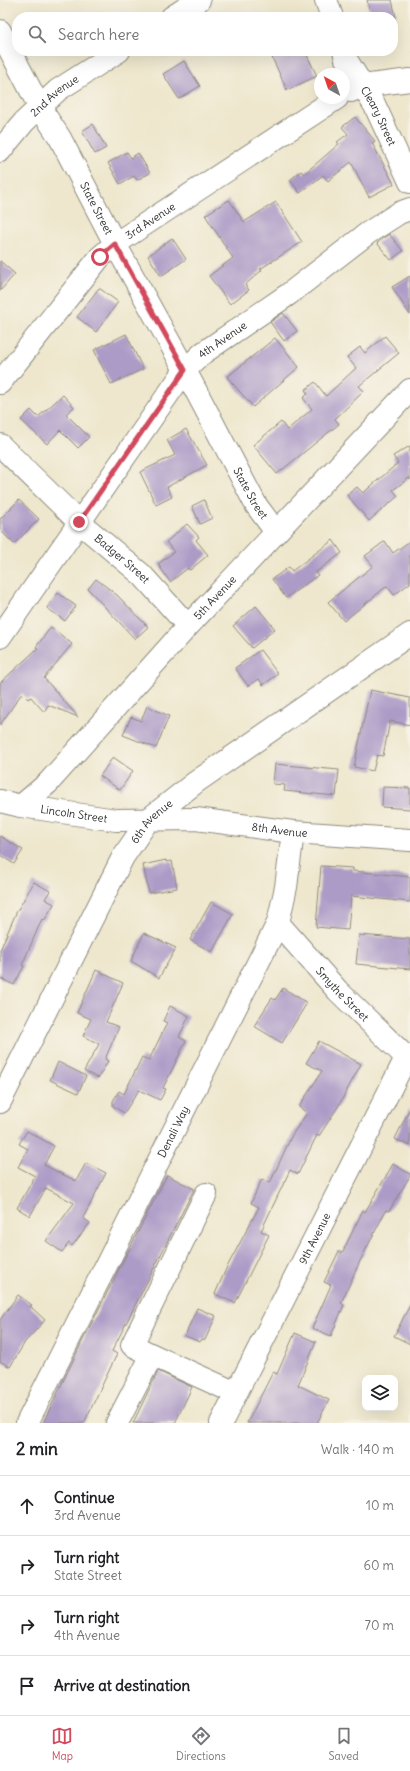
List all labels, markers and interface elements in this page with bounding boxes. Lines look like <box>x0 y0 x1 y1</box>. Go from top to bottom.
search box <box>12 12 398 56</box>
icon: search <box>26 23 48 45</box>
text: Search here <box>58 25 139 44</box>
north arrow <box>314 68 350 104</box>
street label: 2nd Avenue <box>27 72 81 119</box>
street label: Cleary Street <box>358 84 399 148</box>
street label: State Street <box>77 180 116 237</box>
street label: 3rd Avenue <box>123 199 178 242</box>
route start <box>91 248 109 266</box>
street label: 4th Avenue <box>195 318 249 361</box>
street label: State Street <box>230 465 271 522</box>
route end <box>70 513 88 531</box>
street label: Badger Street <box>92 531 153 586</box>
street label: 5th Avenue <box>191 572 239 623</box>
street label: 6th Avenue <box>127 796 175 846</box>
street label: Lincoln Street <box>39 802 108 826</box>
street label: 8th Avenue <box>251 820 308 840</box>
street label: Smythe Street <box>313 964 372 1024</box>
street label: Denali Way <box>154 1103 192 1160</box>
street label: 9th Avenue <box>296 1210 334 1266</box>
map controls <box>362 1375 398 1411</box>
button: layers <box>362 1375 398 1411</box>
text: 2 min <box>16 1438 58 1460</box>
text: Walk · 140 m <box>321 1441 394 1458</box>
text: Continue <box>54 1488 115 1507</box>
icon: ahead <box>16 1495 38 1517</box>
text: 10 m <box>366 1497 394 1514</box>
text: 3rd Avenue <box>54 1507 121 1524</box>
text: Turn right <box>54 1548 119 1567</box>
icon: right <box>16 1555 38 1577</box>
text: 60 m <box>363 1557 394 1574</box>
text: State Street <box>54 1567 122 1584</box>
text: Turn right <box>54 1608 119 1627</box>
icon: right <box>16 1615 38 1637</box>
text: 70 m <box>365 1617 394 1634</box>
text: 4th Avenue <box>54 1627 120 1644</box>
icon: arrive <box>16 1675 38 1697</box>
text: Arrive at destination <box>54 1676 190 1695</box>
tab: Map <box>51 1725 73 1763</box>
tab: Directions <box>176 1725 226 1763</box>
tab: Saved <box>328 1725 359 1763</box>

